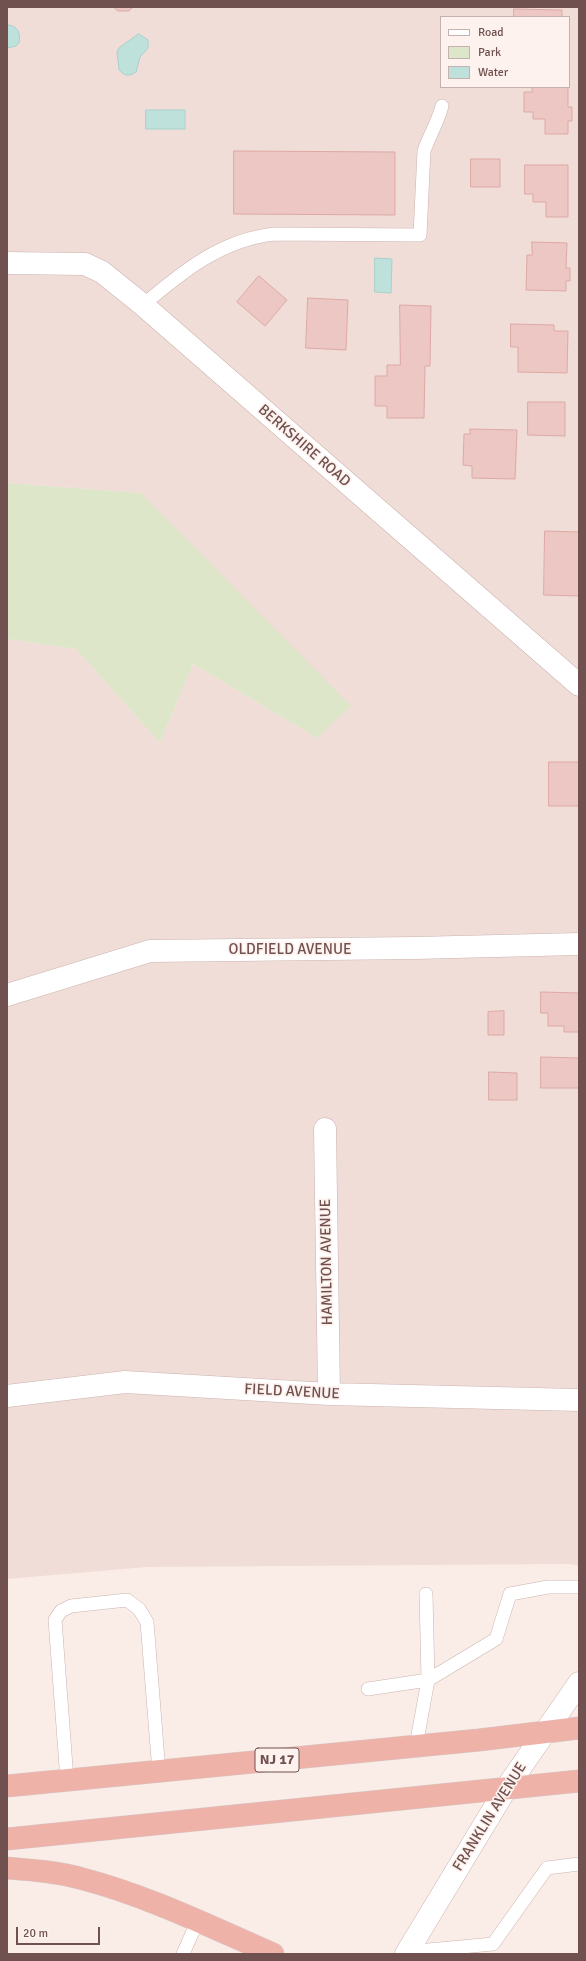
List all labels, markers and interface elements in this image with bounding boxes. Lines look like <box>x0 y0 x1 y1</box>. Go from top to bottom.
legend <box>440 16 570 88</box>
text: Road <box>478 25 504 40</box>
text: Park <box>478 45 501 60</box>
text: Water <box>478 65 508 80</box>
street label: BERKSHIRE ROAD <box>254 401 354 491</box>
street label: OLDFIELD AVENUE <box>229 941 351 959</box>
street label: HAMILTON AVENUE <box>317 1199 337 1325</box>
street label: FIELD AVENUE <box>244 1381 340 1403</box>
road number: NJ 17 <box>255 1748 299 1772</box>
street label: FRANKLIN AVENUE <box>449 1759 531 1875</box>
scale bar <box>18 1919 102 1945</box>
text: 20 m <box>23 1926 48 1941</box>

